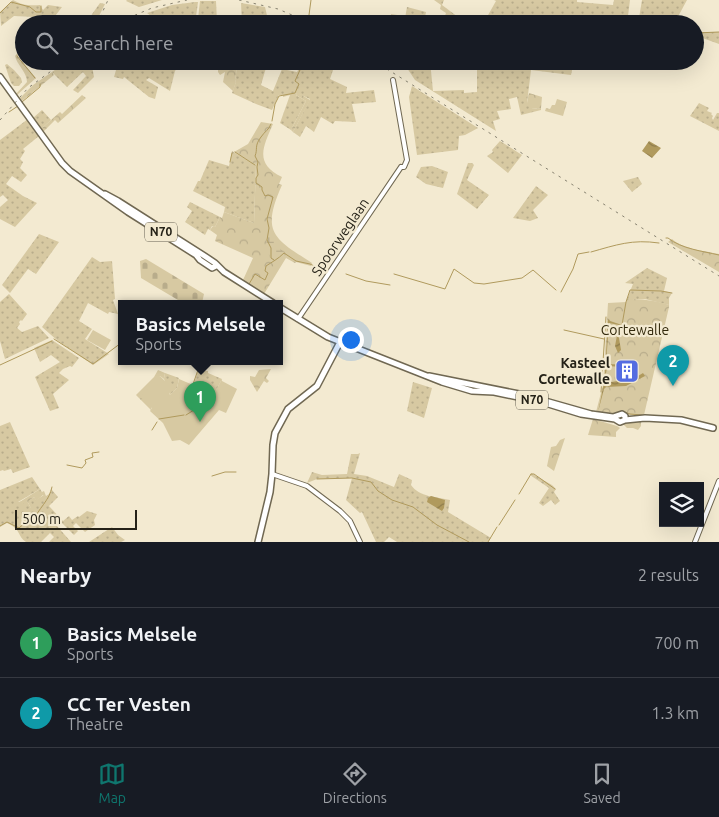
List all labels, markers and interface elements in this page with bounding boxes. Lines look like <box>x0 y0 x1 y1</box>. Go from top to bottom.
search box <box>15 15 704 70</box>
icon: search <box>33 29 61 57</box>
text: Search here <box>73 32 173 54</box>
street label: Spoorweglaan <box>308 195 372 279</box>
road number: N70 <box>145 222 177 242</box>
popup <box>118 300 283 365</box>
text: Basics Melsele <box>135 313 266 335</box>
park label: Cortewalle <box>601 322 669 338</box>
your location <box>338 327 364 353</box>
text: Sports <box>135 335 182 353</box>
pin: 2 <box>657 345 689 386</box>
place label: Kasteel Cortewalle <box>538 355 610 387</box>
building icon: Kasteel Cortewalle <box>614 358 640 384</box>
pin: 1 <box>184 381 216 422</box>
road number: N70 <box>516 390 548 410</box>
map controls <box>659 482 704 527</box>
button: layers <box>659 482 704 527</box>
scale bar <box>15 507 138 530</box>
text: 500 m <box>22 511 61 527</box>
text: Nearby <box>20 563 91 587</box>
text: 2 results <box>638 566 699 584</box>
text: Basics Melsele <box>67 623 197 645</box>
text: 1 <box>31 634 41 652</box>
text: 700 m <box>654 634 699 652</box>
text: Sports <box>67 645 113 663</box>
text: CC Ter Vesten <box>67 693 191 715</box>
text: 2 <box>31 704 41 722</box>
text: 1.3 km <box>651 704 699 722</box>
text: Theatre <box>67 715 123 733</box>
tab: Map <box>98 760 126 806</box>
tab: Directions <box>323 760 387 806</box>
tab: Saved <box>583 760 621 806</box>

